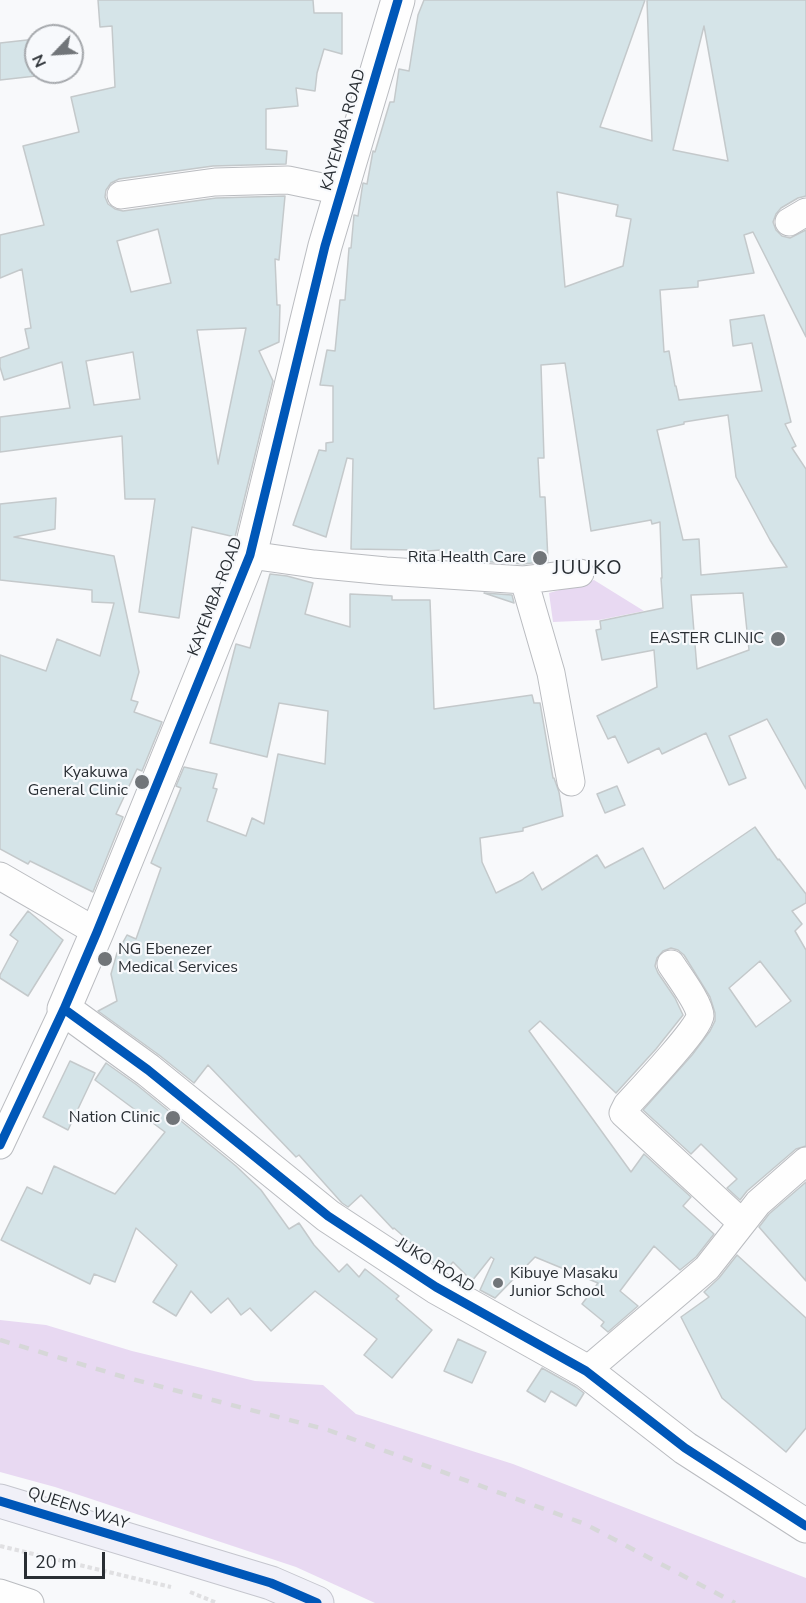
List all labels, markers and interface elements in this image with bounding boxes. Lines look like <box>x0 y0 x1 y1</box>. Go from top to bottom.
north arrow <box>24 24 84 84</box>
text: N <box>27 51 52 71</box>
street label: KAYEMBA ROAD <box>317 67 371 193</box>
street label: KAYEMBA ROAD <box>185 535 247 659</box>
place label: Rita Health Care <box>408 548 526 568</box>
marker: Rita Health Care <box>531 549 549 567</box>
district label: JUUKO <box>553 557 623 581</box>
place label: EASTER CLINIC <box>650 629 764 649</box>
marker: EASTER CLINIC <box>769 630 787 648</box>
place label: Kyakuwa General Clinic <box>28 763 128 801</box>
marker: Kyakuwa General Clinic <box>133 773 151 791</box>
place label: NG Ebenezer Medical Services <box>118 940 238 978</box>
marker: NG Ebenezer Medical Services <box>96 950 114 968</box>
place label: Nation Clinic <box>69 1108 160 1128</box>
marker: Nation Clinic <box>164 1109 182 1127</box>
street label: JUKO ROAD <box>392 1234 478 1298</box>
place label: Kibuye Masaku Junior School <box>510 1264 618 1302</box>
marker: Kibuye Masaku Junior School <box>491 1276 505 1290</box>
street label: QUEENS WAY <box>25 1484 131 1534</box>
scale bar <box>27 1540 108 1578</box>
text: 20 m <box>35 1550 77 1574</box>

